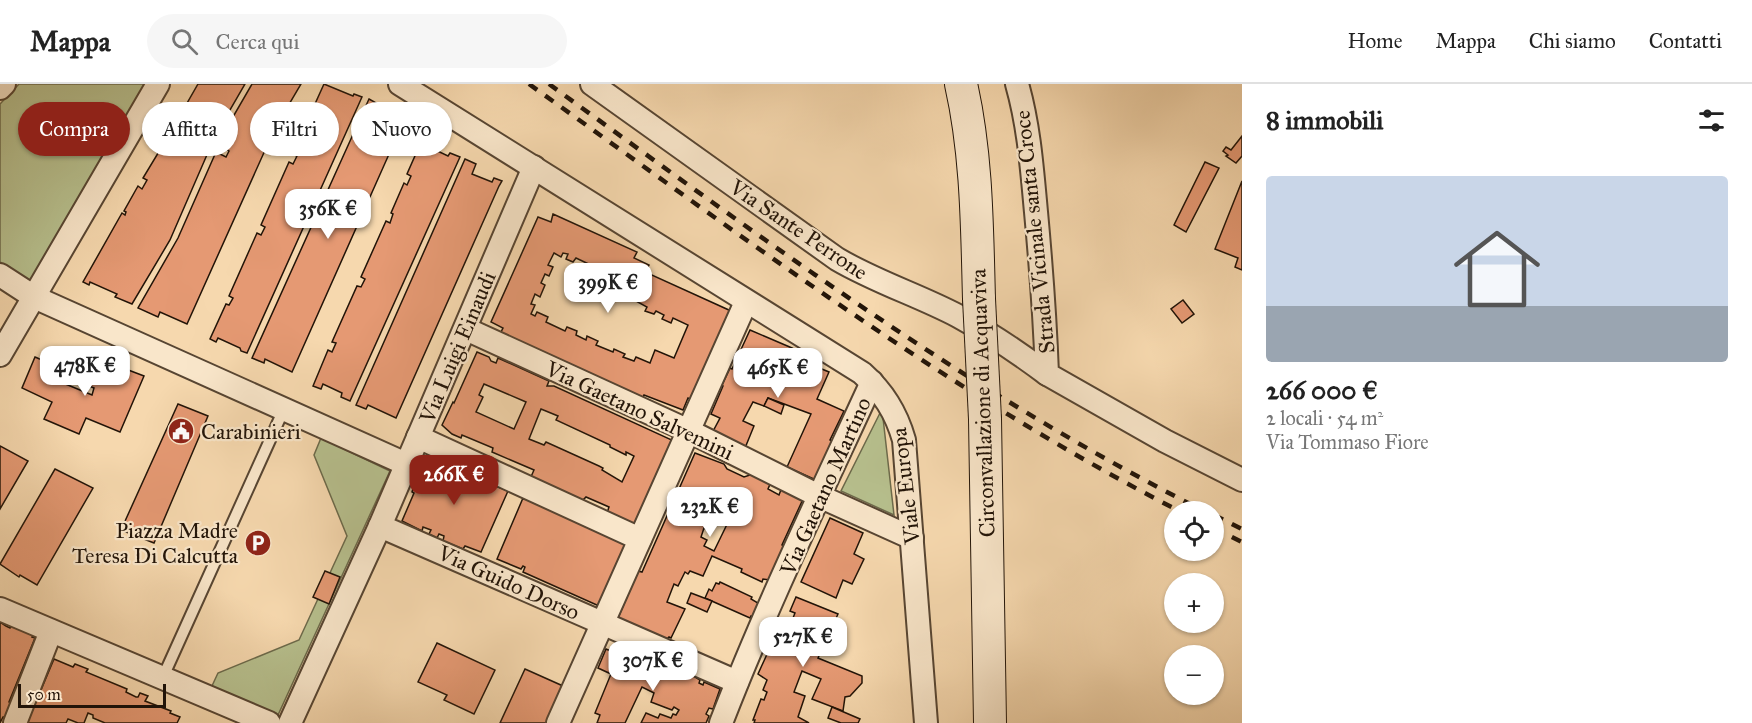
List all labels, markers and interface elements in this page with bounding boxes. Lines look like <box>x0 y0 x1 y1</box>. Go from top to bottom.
search box <box>147 14 567 68</box>
text: Mappa <box>30 24 111 59</box>
icon: search <box>168 25 201 58</box>
text: Cerca qui <box>216 28 299 55</box>
text: Home <box>1348 28 1402 54</box>
text: Mappa <box>1435 28 1496 54</box>
text: Chi siamo <box>1529 28 1616 54</box>
text: Contatti <box>1649 28 1722 54</box>
chip: Compra <box>18 102 130 156</box>
chip: Affitta <box>142 102 238 156</box>
chip: Filtri <box>250 102 339 156</box>
chip: Nuovo <box>351 102 452 156</box>
text: 8 immobili <box>1266 104 1383 136</box>
icon: filters <box>1695 104 1728 137</box>
street label: Strada Vicinale santa Croce <box>1008 109 1061 355</box>
street label: Via Sante Perrone <box>724 173 873 286</box>
pin: 356K € <box>279 189 377 240</box>
text: 356K € <box>299 196 357 220</box>
icon: home <box>1443 215 1551 323</box>
pin: 399K € <box>559 263 657 314</box>
street label: Via Luigi Einaudi <box>413 267 502 428</box>
street label: Circonvallazione di Acquaviva <box>964 267 1001 538</box>
text: 399K € <box>578 270 638 294</box>
pin: 478K € <box>36 346 134 397</box>
pin: 465K € <box>729 348 827 399</box>
text: 478K € <box>54 353 116 377</box>
street label: Via Gaetano Salvemini <box>541 355 738 466</box>
text: 465K € <box>747 355 809 379</box>
text: 266 000 € <box>1266 374 1378 406</box>
street label: Via Gaetano Martino <box>774 393 877 580</box>
text: 2 locali · 54 m² <box>1266 406 1383 430</box>
public building icon: Carabinieri <box>166 416 196 446</box>
place label: Carabinieri <box>201 418 301 445</box>
street label: Viale Europa <box>885 425 926 547</box>
text: Via Tommaso Fiore <box>1266 430 1429 454</box>
pin: 266K € <box>405 455 503 506</box>
text: 266K € <box>424 462 485 486</box>
pin: 232K € <box>661 487 759 538</box>
text: 232K € <box>681 494 739 518</box>
map controls <box>1164 501 1224 705</box>
button: locate <box>1164 501 1224 561</box>
place label: Piazza Madre Teresa Di Calcutta <box>72 517 239 569</box>
parking icon: Piazza Madre Teresa Di Calcutta <box>243 528 273 558</box>
street label: Via Guido Dorso <box>433 539 584 626</box>
button: + <box>1164 573 1224 633</box>
pin: 527K € <box>754 617 852 668</box>
text: 527K € <box>773 624 833 648</box>
pin: 307K € <box>604 641 702 692</box>
button: − <box>1164 645 1224 705</box>
text: 307K € <box>623 648 683 672</box>
scale bar <box>18 681 166 708</box>
text: 50 m <box>27 685 61 704</box>

